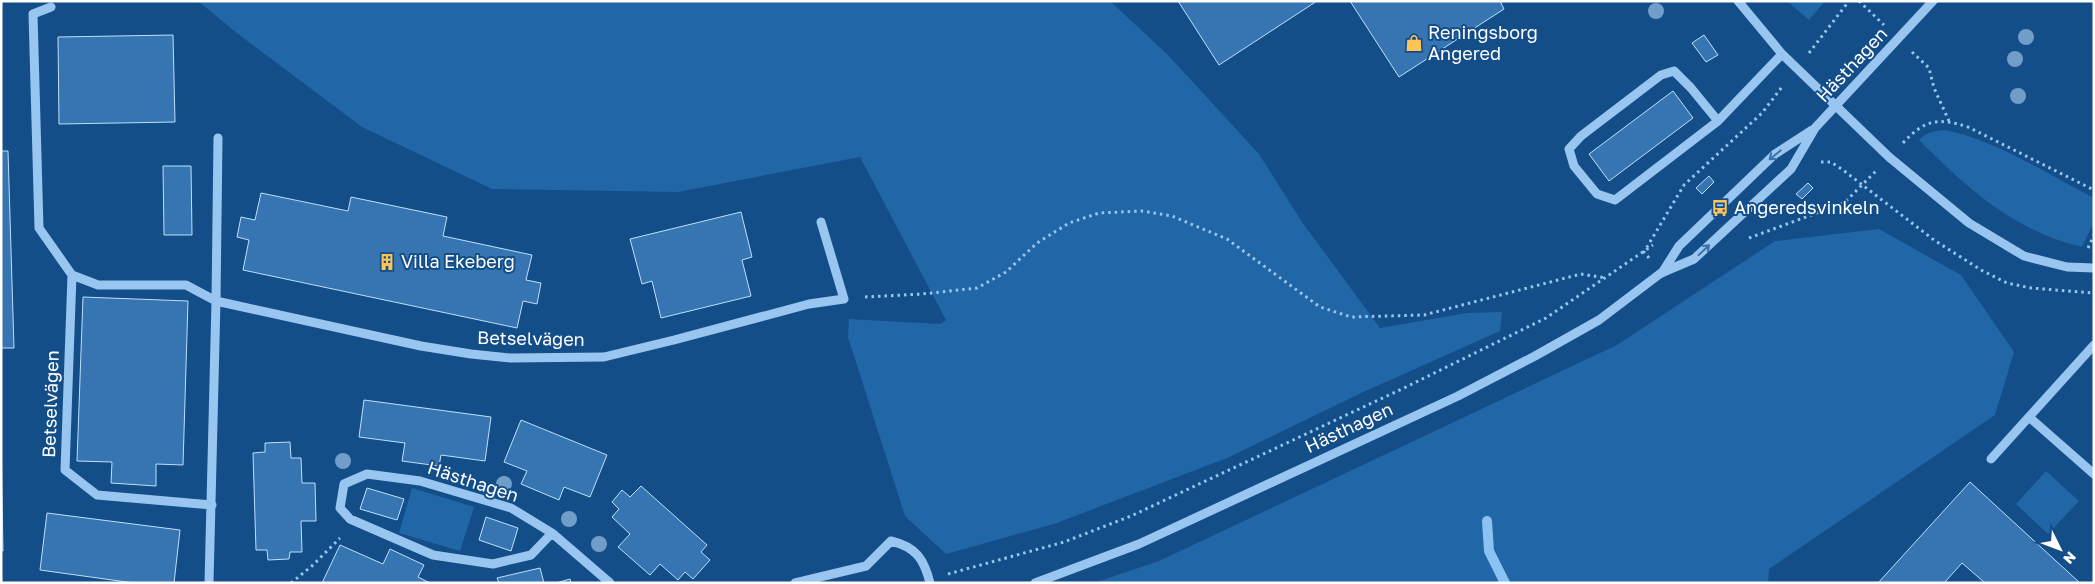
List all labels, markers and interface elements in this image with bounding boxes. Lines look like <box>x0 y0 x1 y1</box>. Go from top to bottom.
place label: Reningsborg Angered <box>1428 21 1538 64</box>
street label: Hästhagen <box>1811 22 1892 106</box>
shop icon: Reningsborg Angered <box>1404 33 1424 53</box>
one-way arrow <box>1769 150 1782 161</box>
place label: Angeredsvinkeln <box>1734 196 1880 218</box>
bus stop icon: Angeredsvinkeln <box>1710 198 1730 218</box>
one-way arrow <box>1697 244 1710 256</box>
place label: Villa Ekeberg <box>401 250 515 272</box>
building icon: Villa Ekeberg <box>377 252 397 272</box>
street label: Betselvägen <box>477 326 585 350</box>
street label: Betselvägen <box>37 350 63 458</box>
street label: Hästhagen <box>1301 397 1396 457</box>
street label: Hästhagen <box>425 456 522 506</box>
north arrow <box>2035 524 2085 574</box>
text: N <box>2060 548 2080 568</box>

